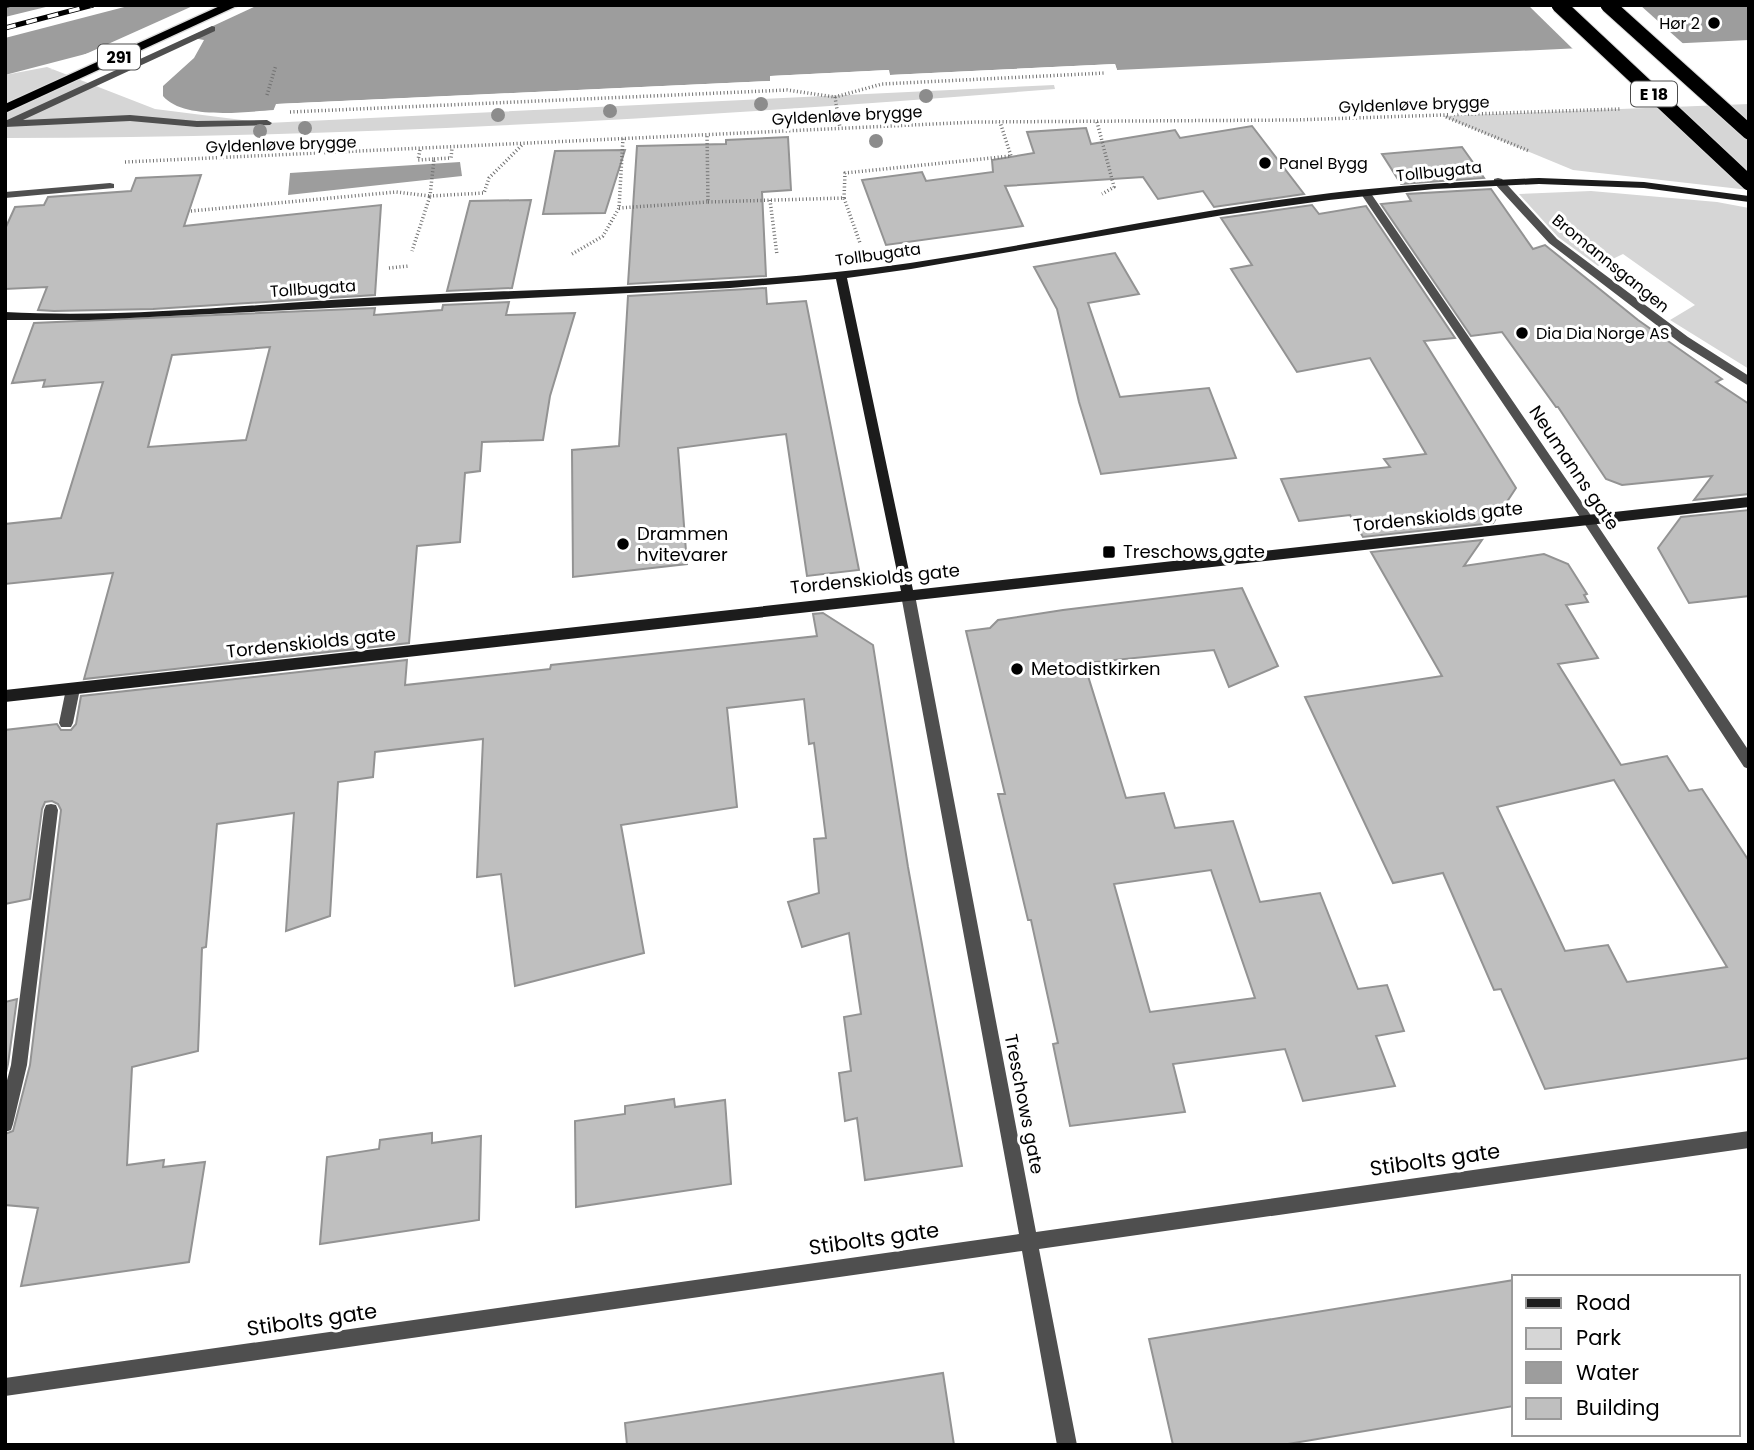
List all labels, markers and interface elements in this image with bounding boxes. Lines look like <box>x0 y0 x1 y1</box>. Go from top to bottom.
place label: Hør 2 <box>1659 12 1700 35</box>
marker: Hør 2 <box>1706 15 1722 31</box>
road number: 291 <box>98 44 140 69</box>
road number: E 18 <box>1631 82 1677 106</box>
street label: Gyldenløve brygge <box>1338 90 1490 119</box>
street label: Gyldenløve brygge <box>771 100 923 131</box>
street label: Gyldenløve brygge <box>205 130 357 159</box>
place label: Panel Bygg <box>1279 152 1368 175</box>
marker: Panel Bygg <box>1257 155 1273 171</box>
street label: Tollbugata <box>1395 156 1483 187</box>
street label: Bromannsgangen <box>1547 209 1674 318</box>
street label: Tollbugata <box>834 237 922 272</box>
street label: Tollbugata <box>269 274 357 303</box>
place label: Dia Dia Norge AS <box>1536 322 1669 345</box>
marker: Dia Dia Norge AS <box>1514 325 1530 341</box>
street label: Neumanns gate <box>1523 400 1625 535</box>
street label: Tordenskiolds gate <box>1352 495 1524 538</box>
place label: Drammen hvitevarer <box>637 521 728 567</box>
marker: Drammen hvitevarer <box>615 536 631 552</box>
place label: Treschows gate <box>1123 539 1265 564</box>
marker: Treschows gate <box>1101 544 1117 560</box>
street label: Tordenskiolds gate <box>789 557 961 600</box>
street label: Tordenskiolds gate <box>225 621 397 664</box>
place label: Metodistkirken <box>1031 656 1161 681</box>
marker: Metodistkirken <box>1009 661 1025 677</box>
street label: Treschows gate <box>999 1032 1050 1176</box>
street label: Stibolts gate <box>1368 1136 1502 1183</box>
street label: Stibolts gate <box>807 1215 941 1262</box>
legend <box>1512 1275 1740 1436</box>
text: Road <box>1576 1288 1631 1317</box>
street label: Stibolts gate <box>245 1296 379 1343</box>
text: Park <box>1576 1323 1621 1352</box>
text: Water <box>1576 1358 1639 1387</box>
text: Building <box>1576 1393 1660 1422</box>

